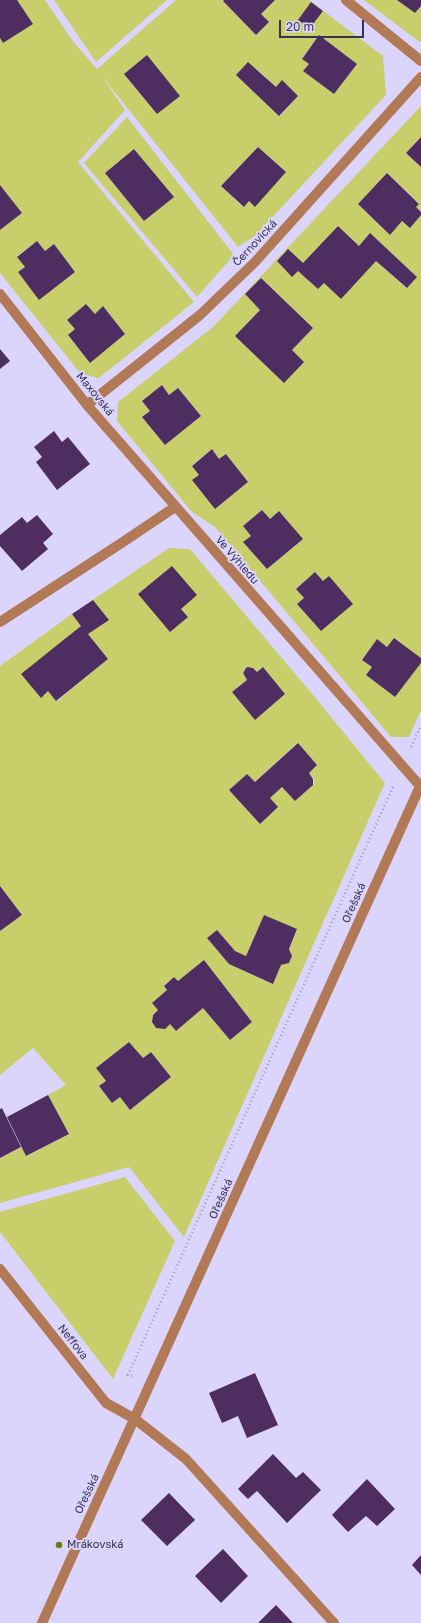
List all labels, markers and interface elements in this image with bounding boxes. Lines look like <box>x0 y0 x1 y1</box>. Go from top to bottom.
scale bar <box>281 12 366 38</box>
text: 20 m <box>286 19 314 34</box>
street label: Černovická <box>230 217 280 269</box>
street label: Maxovská <box>73 370 117 418</box>
street label: Ve Výhledu <box>213 533 261 587</box>
street label: Ořešská <box>339 881 369 925</box>
street label: Ořešská <box>206 1177 236 1221</box>
street label: Neffova <box>55 1322 91 1362</box>
street label: Ořešská <box>72 1472 102 1516</box>
place label: Mrákovská <box>67 1538 124 1552</box>
marker: Mrákovská <box>54 1540 64 1550</box>

